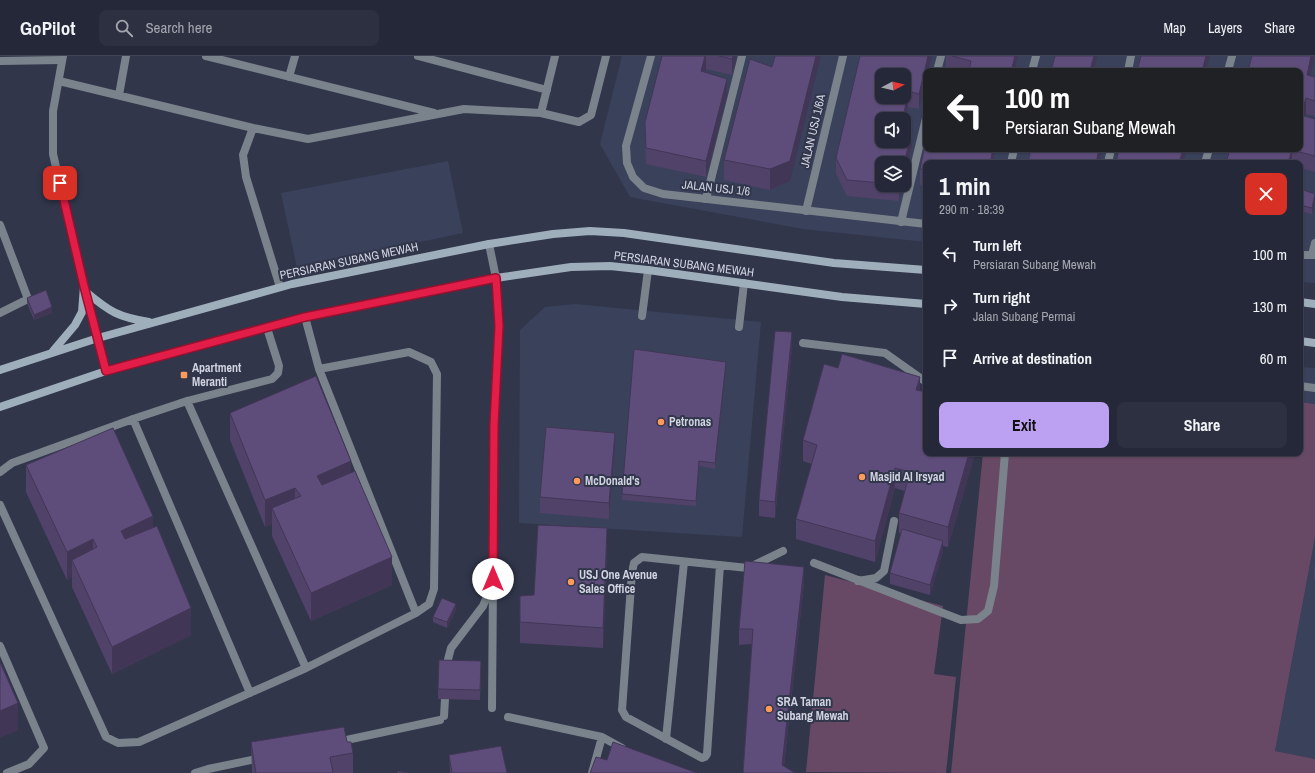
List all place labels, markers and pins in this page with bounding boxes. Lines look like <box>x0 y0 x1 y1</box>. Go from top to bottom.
pin <box>43 166 77 200</box>
place label: Apartment Meranti <box>192 360 242 390</box>
marker: Apartment Meranti <box>179 370 189 380</box>
place label: Petronas <box>669 414 712 430</box>
marker: Petronas <box>656 417 666 427</box>
place label: Masjid Al Irsyad <box>870 469 945 485</box>
marker: Masjid Al Irsyad <box>857 472 867 482</box>
place label: McDonald's <box>585 473 640 489</box>
marker: McDonald's <box>572 476 582 486</box>
place label: USJ One Avenue Sales Office <box>579 567 658 597</box>
marker: USJ One Avenue Sales Office <box>566 577 576 587</box>
place label: SRA Taman Subang Mewah <box>777 694 849 724</box>
marker: SRA Taman Subang Mewah <box>764 704 774 714</box>

